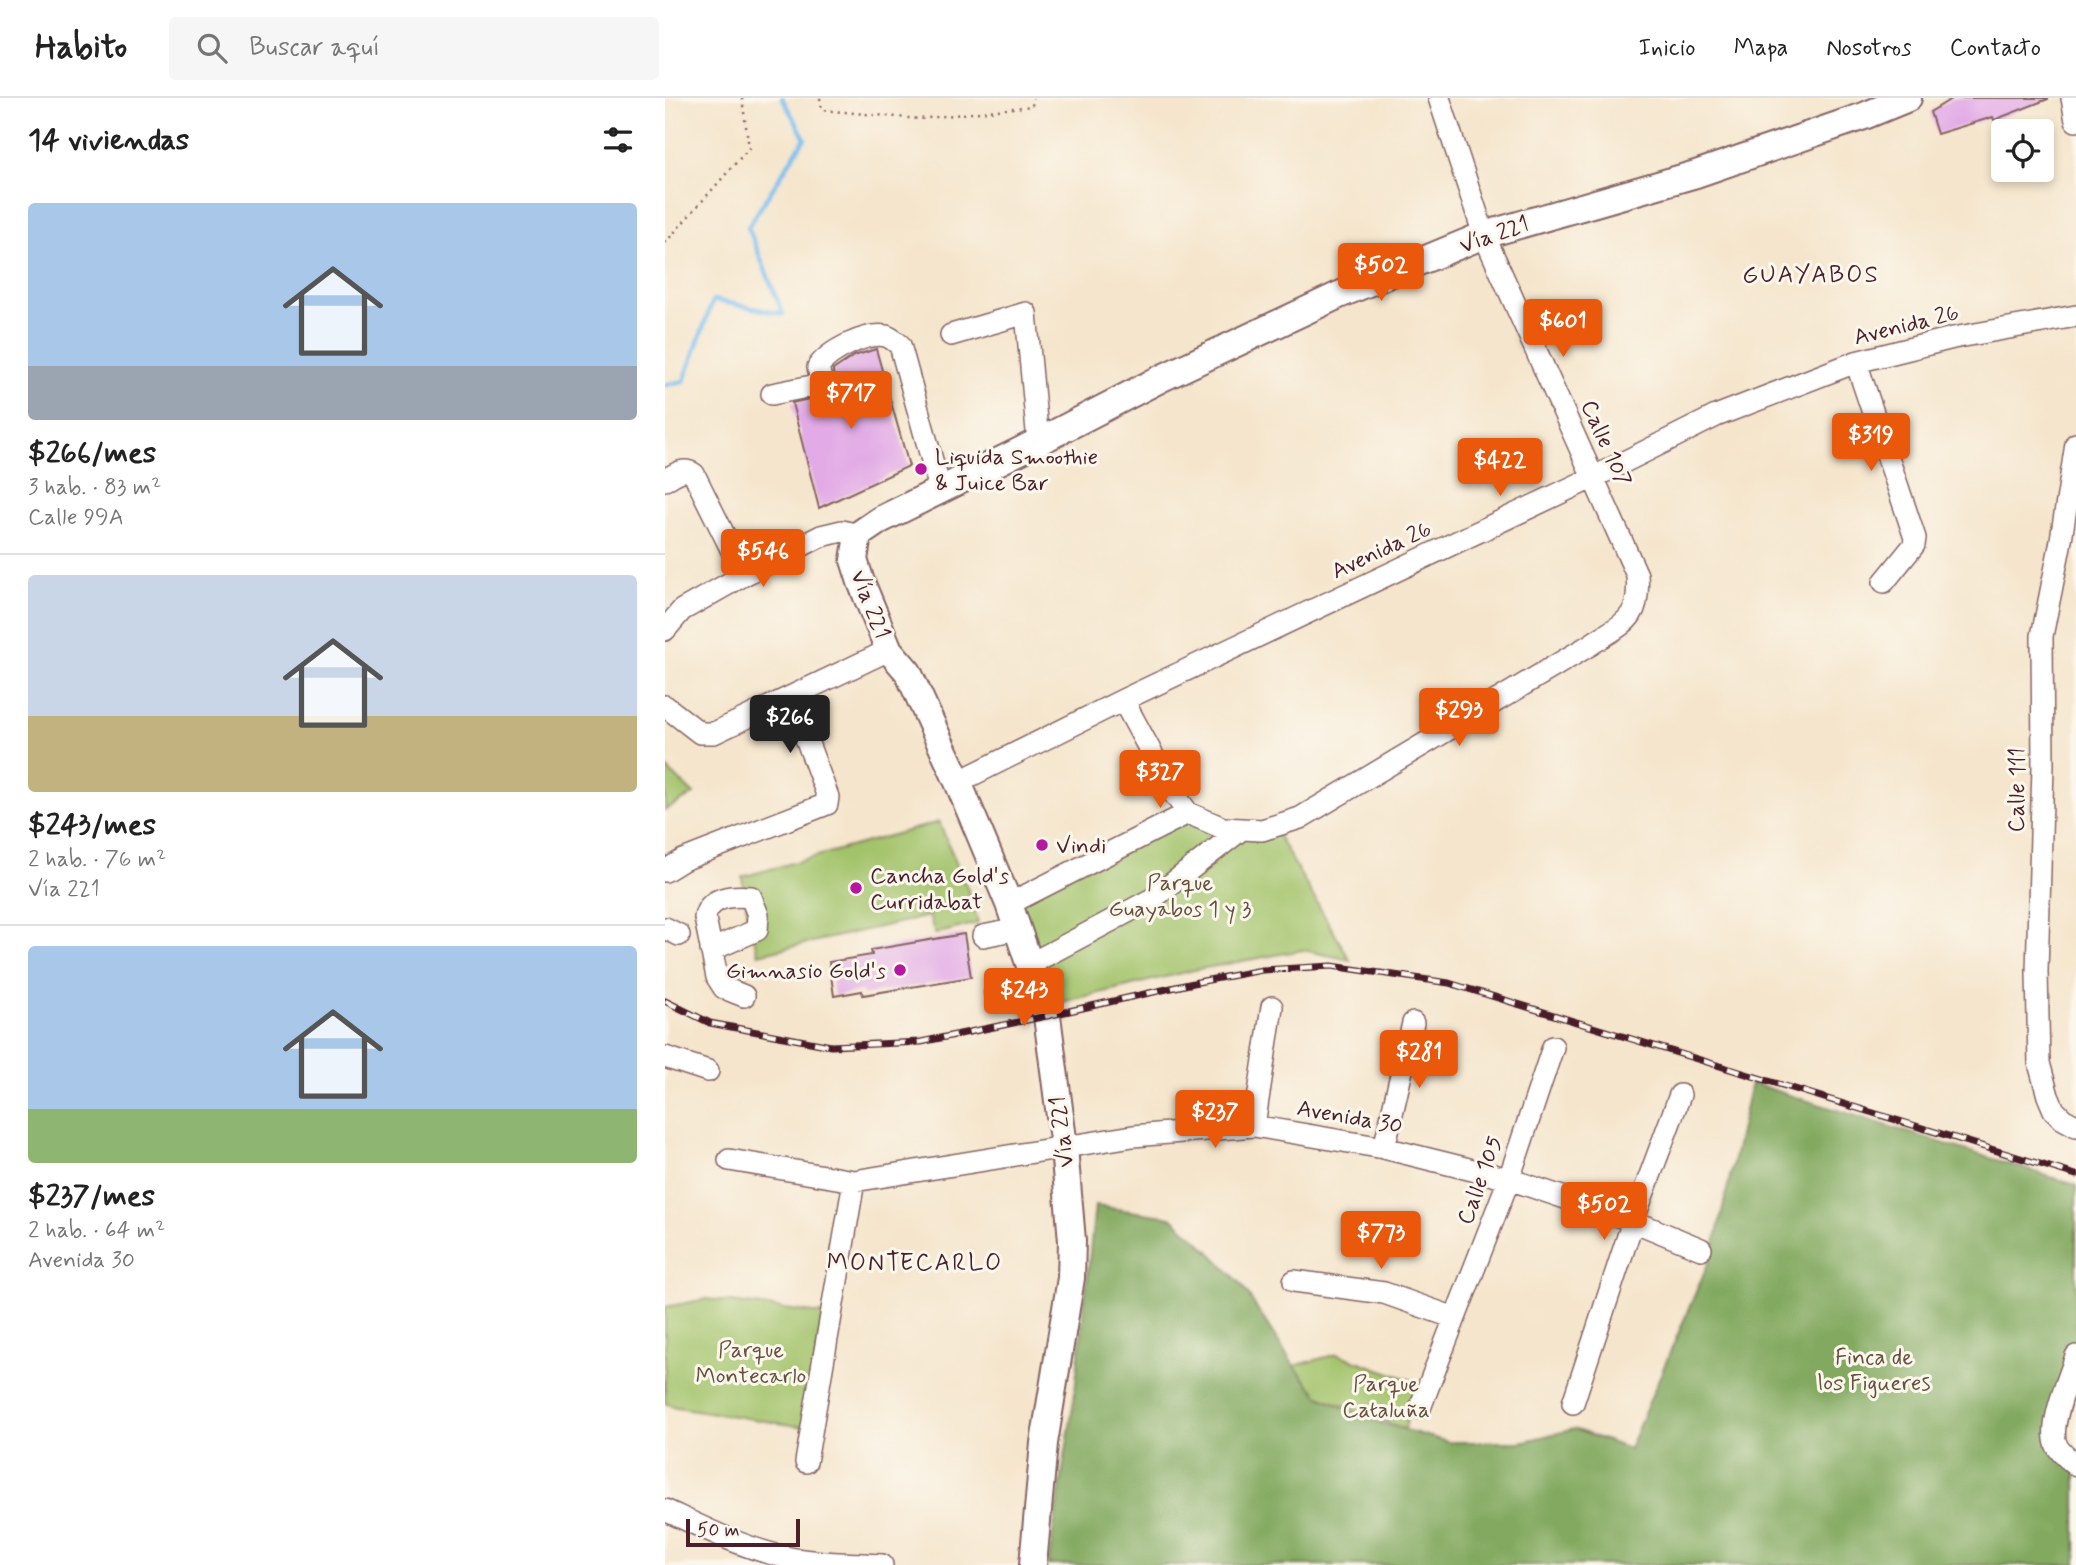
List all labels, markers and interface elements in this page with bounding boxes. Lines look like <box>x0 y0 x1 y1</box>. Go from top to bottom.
search box <box>169 17 659 80</box>
text: Habito <box>35 26 127 70</box>
icon: search <box>193 29 231 67</box>
text: Buscar aquí <box>249 31 380 65</box>
text: Inicio <box>1638 33 1696 64</box>
text: Mapa <box>1734 33 1788 64</box>
text: Nosotros <box>1826 33 1912 64</box>
text: Contacto <box>1950 33 2041 64</box>
map controls <box>1991 119 2054 182</box>
button: locate <box>1991 119 2054 182</box>
text: 14 viviendas <box>28 121 189 160</box>
icon: filters <box>599 121 637 159</box>
street label: Vía 221 <box>1456 210 1533 262</box>
pin: $502 <box>1340 244 1422 303</box>
icon: home <box>270 248 396 374</box>
text: $502 <box>1354 251 1408 281</box>
district label: GUAYABOS <box>1742 260 1880 291</box>
street label: Avenida 26 <box>1851 298 1962 353</box>
pin: $601 <box>1522 300 1604 359</box>
text: $601 <box>1539 307 1587 337</box>
pin: $717 <box>810 372 892 431</box>
text: $717 <box>826 379 876 409</box>
street label: Calle 107 <box>1573 396 1638 492</box>
pin: $319 <box>1830 414 1912 473</box>
text: $319 <box>1848 421 1894 451</box>
text: $266/mes <box>28 434 156 473</box>
pin: $422 <box>1459 438 1541 498</box>
place label: Liquida Smoothie & Juice Bar <box>935 443 1098 499</box>
text: $422 <box>1474 446 1526 476</box>
marker: Liquida Smoothie & Juice Bar <box>913 461 929 477</box>
text: 3 hab. · 83 m² <box>28 473 161 503</box>
text: Calle 99A <box>28 503 124 533</box>
street label: Avenida 26 <box>1327 515 1437 587</box>
pin: $546 <box>722 530 804 589</box>
text: $546 <box>737 537 789 567</box>
street label: Vía 221 <box>842 566 896 644</box>
icon: home <box>270 620 396 746</box>
pin: $293 <box>1418 688 1500 748</box>
pin: $266 <box>749 696 831 755</box>
text: $293 <box>1435 696 1483 726</box>
text: $266 <box>766 703 814 733</box>
street label: Calle 111 <box>2002 747 2034 833</box>
pin: $327 <box>1119 750 1201 810</box>
text: $327 <box>1136 758 1184 788</box>
text: $243/mes <box>28 806 156 845</box>
place label: Vindi <box>1056 832 1106 862</box>
marker: Vindi <box>1034 837 1050 853</box>
text: 2 hab. · 76 m² <box>28 845 166 875</box>
place label: Cancha Gold's Curridabat <box>870 862 1009 918</box>
park label: Parque Guayabos 1 y 3 <box>1108 869 1252 925</box>
text: Vía 221 <box>28 875 100 905</box>
marker: Cancha Gold's Curridabat <box>848 880 864 896</box>
place label: Gimnasio Gold's <box>726 957 886 987</box>
marker: Gimnasio Gold's <box>892 962 908 978</box>
pin: $243 <box>983 968 1065 1028</box>
text: $243 <box>1000 976 1048 1006</box>
icon: home <box>270 991 396 1117</box>
pin: $281 <box>1378 1030 1460 1090</box>
text: $281 <box>1396 1038 1442 1068</box>
pin: $237 <box>1174 1090 1256 1150</box>
street label: Vía 221 <box>1044 1094 1082 1169</box>
street label: Avenida 30 <box>1294 1094 1405 1142</box>
text: $237 <box>1191 1098 1239 1128</box>
street label: Calle 105 <box>1451 1132 1511 1229</box>
text: $237/mes <box>28 1177 155 1216</box>
pin: $502 <box>1563 1182 1645 1242</box>
text: $502 <box>1577 1190 1631 1220</box>
pin: $773 <box>1340 1212 1422 1271</box>
text: 2 hab. · 64 m² <box>28 1216 165 1246</box>
text: $773 <box>1357 1219 1405 1249</box>
text: Avenida 30 <box>28 1246 135 1276</box>
district label: MONTECARLO <box>827 1248 1003 1279</box>
park label: Parque Montecarlo <box>696 1336 806 1392</box>
park label: Finca de los Figueres <box>1818 1343 1930 1399</box>
park label: Parque Cataluña <box>1342 1370 1430 1426</box>
scale bar <box>686 1516 800 1548</box>
text: 50 m <box>697 1518 740 1543</box>

